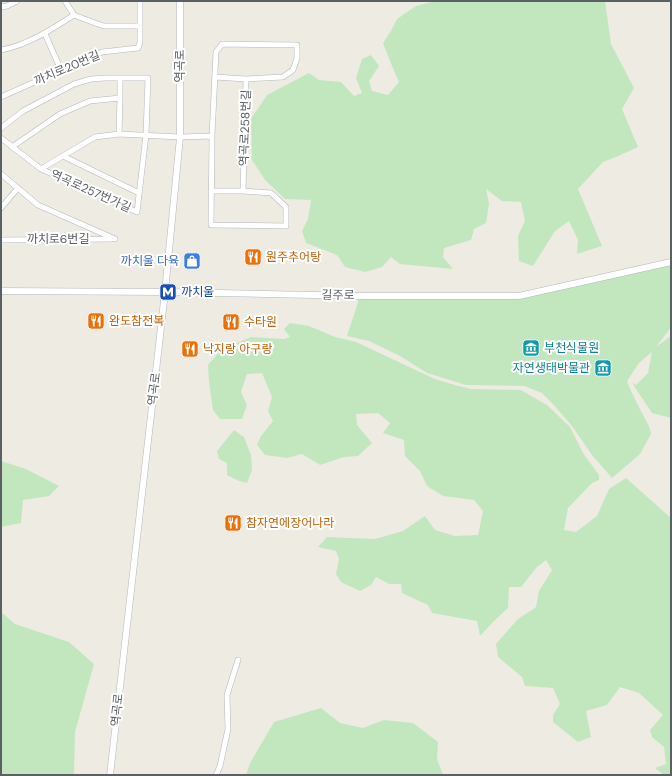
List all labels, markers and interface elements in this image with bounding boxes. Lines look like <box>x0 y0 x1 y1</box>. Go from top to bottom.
street label: 까치로20번길 <box>32 47 102 89</box>
street label: 역곡로 <box>172 49 188 83</box>
street label: 역곡로258번길 <box>236 89 254 167</box>
street label: 역곡로257번가길 <box>48 166 134 216</box>
street label: 까치로6번길 <box>27 231 89 247</box>
restaurant icon: 원주추어탕 <box>243 247 263 267</box>
place label: 원주추어탕 <box>266 249 321 265</box>
shop icon: 까치울 다육 <box>182 251 202 271</box>
place label: 까치울 다육 <box>121 253 179 269</box>
metro station icon: 까치울 <box>158 282 178 302</box>
place label: 까치울 <box>181 284 214 300</box>
street label: 길주로 <box>321 287 355 303</box>
restaurant icon: 완도참전복 <box>86 311 106 331</box>
restaurant icon: 수타원 <box>221 312 241 332</box>
place label: 완도참전복 <box>109 313 164 329</box>
place label: 수타원 <box>244 314 277 330</box>
museum icon: 부천식물원 <box>521 338 541 358</box>
restaurant icon: 낙지랑 아구랑 <box>180 339 200 359</box>
place label: 부천식물원 <box>544 340 599 356</box>
place label: 낙지랑 아구랑 <box>203 341 272 357</box>
museum icon: 자연생태박물관 <box>593 358 613 378</box>
place label: 자연생태박물관 <box>513 360 590 376</box>
street label: 역곡로 <box>144 372 164 406</box>
restaurant icon: 참자연에장어나라 <box>223 513 243 533</box>
place label: 참자연에장어나라 <box>246 515 334 531</box>
street label: 역곡로 <box>107 693 127 727</box>

